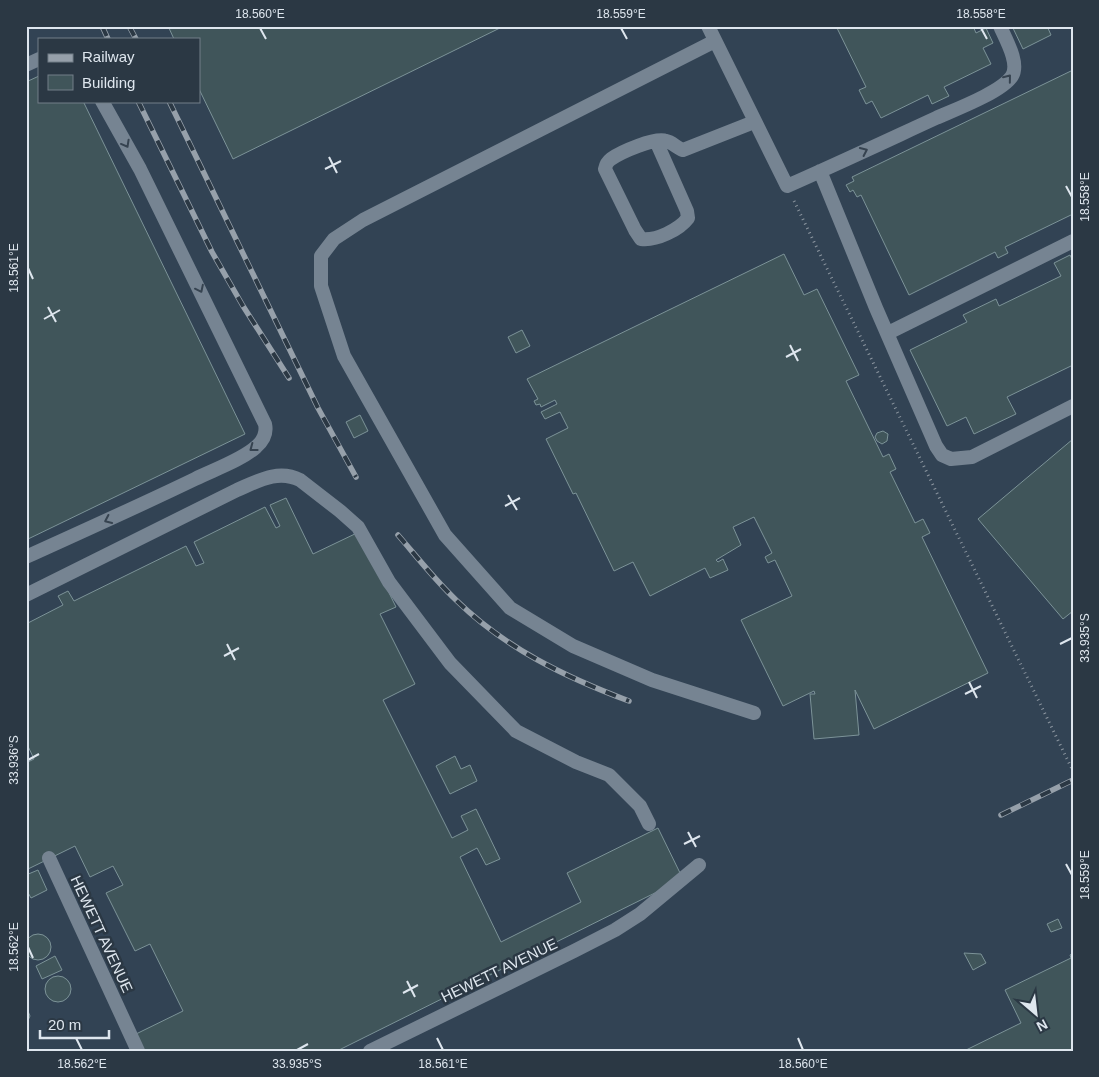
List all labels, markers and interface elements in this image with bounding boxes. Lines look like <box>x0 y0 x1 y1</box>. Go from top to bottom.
text: 18.560°E <box>235 7 285 21</box>
text: 18.559°E <box>596 7 646 21</box>
text: 18.558°E <box>956 7 1006 21</box>
legend <box>38 38 200 102</box>
text: Railway <box>82 48 135 65</box>
text: Building <box>82 74 135 91</box>
one-way arrow <box>1003 75 1012 84</box>
one-way arrow <box>120 139 130 148</box>
one-way arrow <box>859 147 868 158</box>
text: 18.558°E <box>1078 172 1092 222</box>
text: 18.561°E <box>7 243 21 293</box>
one-way arrow <box>193 284 204 293</box>
one-way arrow <box>249 442 259 451</box>
one-way arrow <box>104 514 113 524</box>
text: 33.935°S <box>1078 613 1092 663</box>
text: 33.936°S <box>7 735 21 785</box>
text: 18.559°E <box>1078 850 1092 900</box>
street label: HEWETT AVENUE <box>67 873 137 995</box>
text: 18.562°E <box>7 922 21 972</box>
street label: HEWETT AVENUE <box>438 935 560 1005</box>
north arrow <box>1012 990 1062 1040</box>
scale bar <box>40 1007 109 1039</box>
text: 20 m <box>48 1016 81 1033</box>
text: N <box>1034 1016 1050 1035</box>
text: 18.562°E <box>57 1057 107 1071</box>
text: 33.935°S <box>272 1057 322 1071</box>
text: 18.561°E <box>418 1057 468 1071</box>
text: 18.560°E <box>778 1057 828 1071</box>

